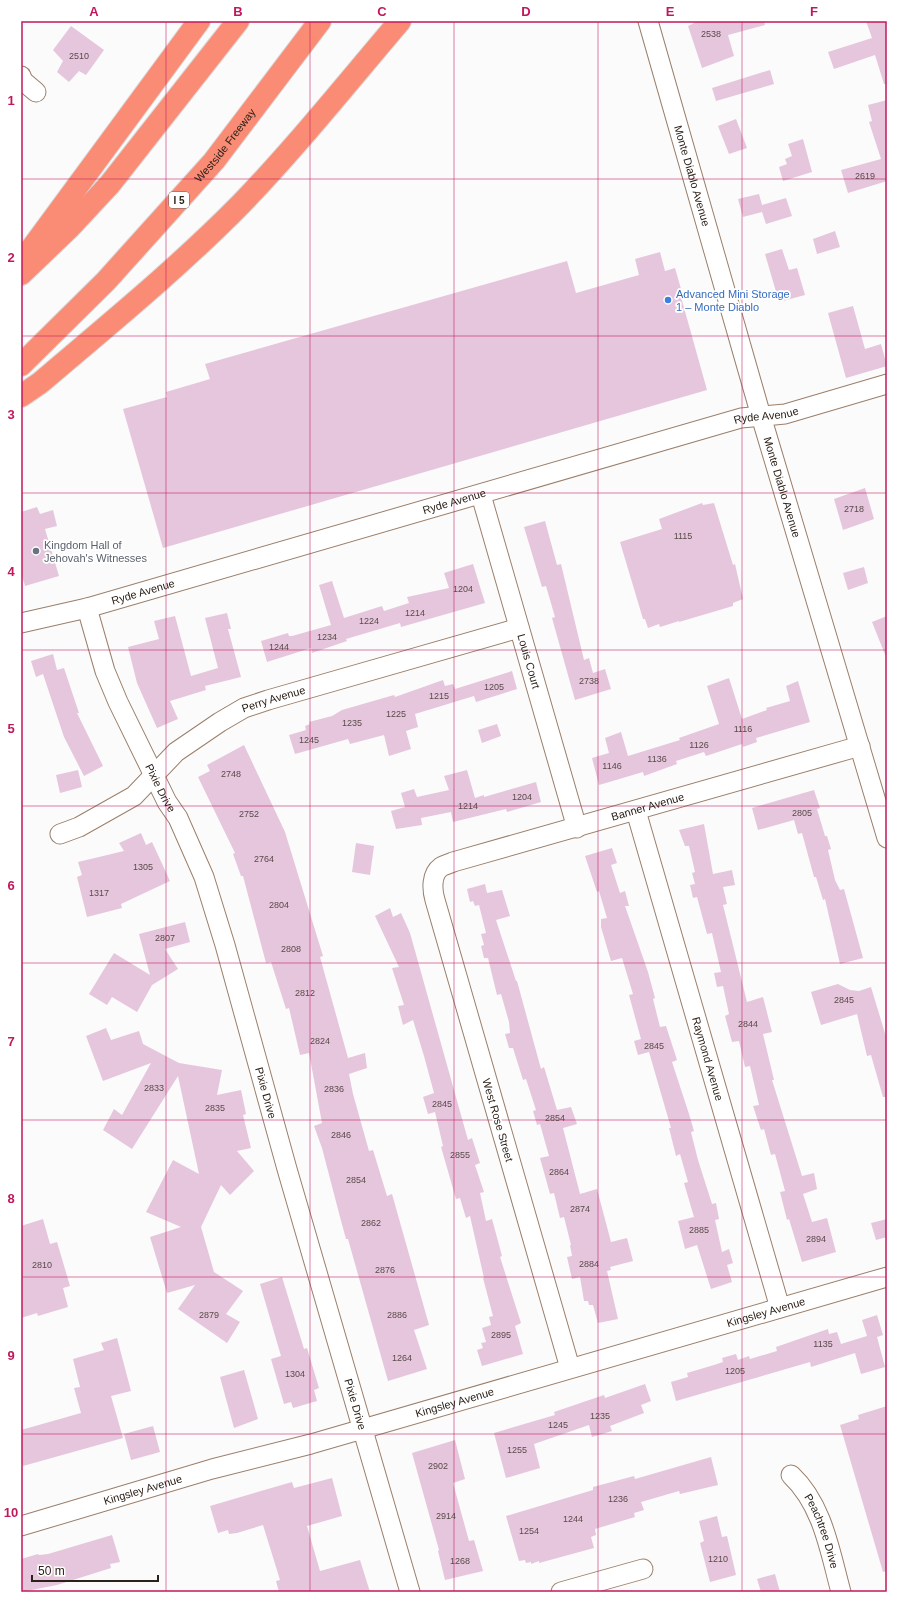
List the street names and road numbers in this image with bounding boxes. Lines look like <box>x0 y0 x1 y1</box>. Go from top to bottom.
street label: Westside Freeway <box>192 106 258 184</box>
street label: Monte Diablo Avenue <box>672 124 712 228</box>
road number: I 5 <box>169 192 189 208</box>
street label: Ryde Avenue <box>732 404 800 426</box>
street label: Monte Diablo Avenue <box>762 435 803 539</box>
street label: Ryde Avenue <box>421 486 487 516</box>
street label: Ryde Avenue <box>110 577 176 607</box>
street label: Louis Court <box>515 633 542 690</box>
street label: Perry Avenue <box>240 684 307 714</box>
street label: Pixie Drive <box>143 762 178 814</box>
street label: Banner Avenue <box>610 790 685 823</box>
street label: Raymond Avenue <box>690 1015 726 1102</box>
street label: Pixie Drive <box>253 1066 279 1120</box>
street label: West Rose Street <box>480 1077 516 1163</box>
street label: Kingsley Avenue <box>725 1295 807 1329</box>
street label: Pixie Drive <box>342 1377 369 1431</box>
street label: Kingsley Avenue <box>414 1385 495 1419</box>
street label: Kingsley Avenue <box>102 1472 183 1507</box>
street label: Peachtree Drive <box>802 1491 841 1570</box>

